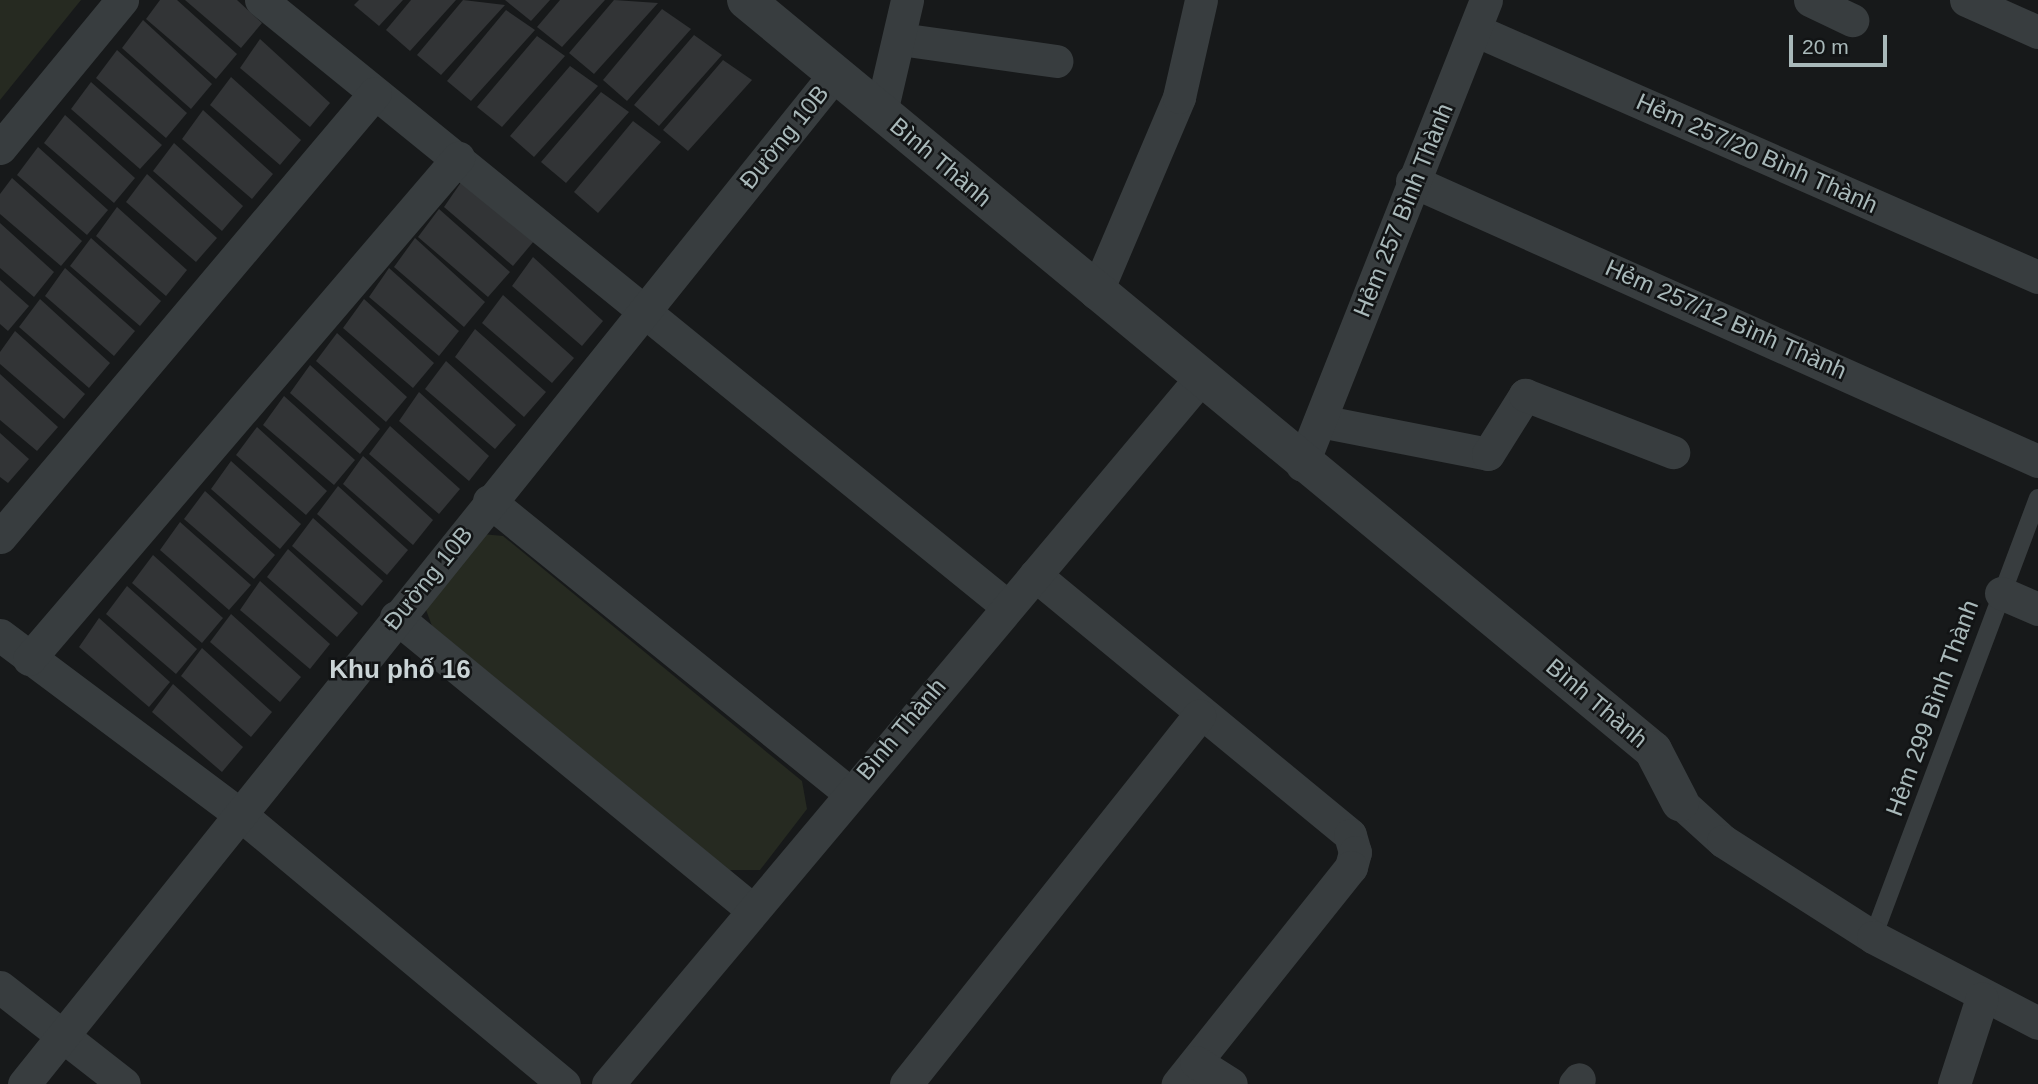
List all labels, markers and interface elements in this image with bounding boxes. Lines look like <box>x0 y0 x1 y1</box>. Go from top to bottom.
scale bar <box>1793 21 1891 65</box>
text: 20 m <box>1802 35 1849 58</box>
street label: Đường 10B <box>733 79 835 195</box>
street label: Hẻm 257/20 Bình Thành <box>1632 87 1882 219</box>
street label: Hẻm 257 Bình Thành <box>1347 99 1459 321</box>
street label: Bình Thành <box>884 111 998 213</box>
street label: Hẻm 257/12 Bình Thành <box>1601 253 1851 385</box>
street label: Đường 10B <box>377 520 479 636</box>
street label: Hẻm 299 Bình Thành <box>1879 596 1985 820</box>
street label: Bình Thành <box>1540 652 1654 754</box>
district label: Khu phố 16 <box>329 654 471 686</box>
street label: Bình Thành <box>850 672 952 786</box>

